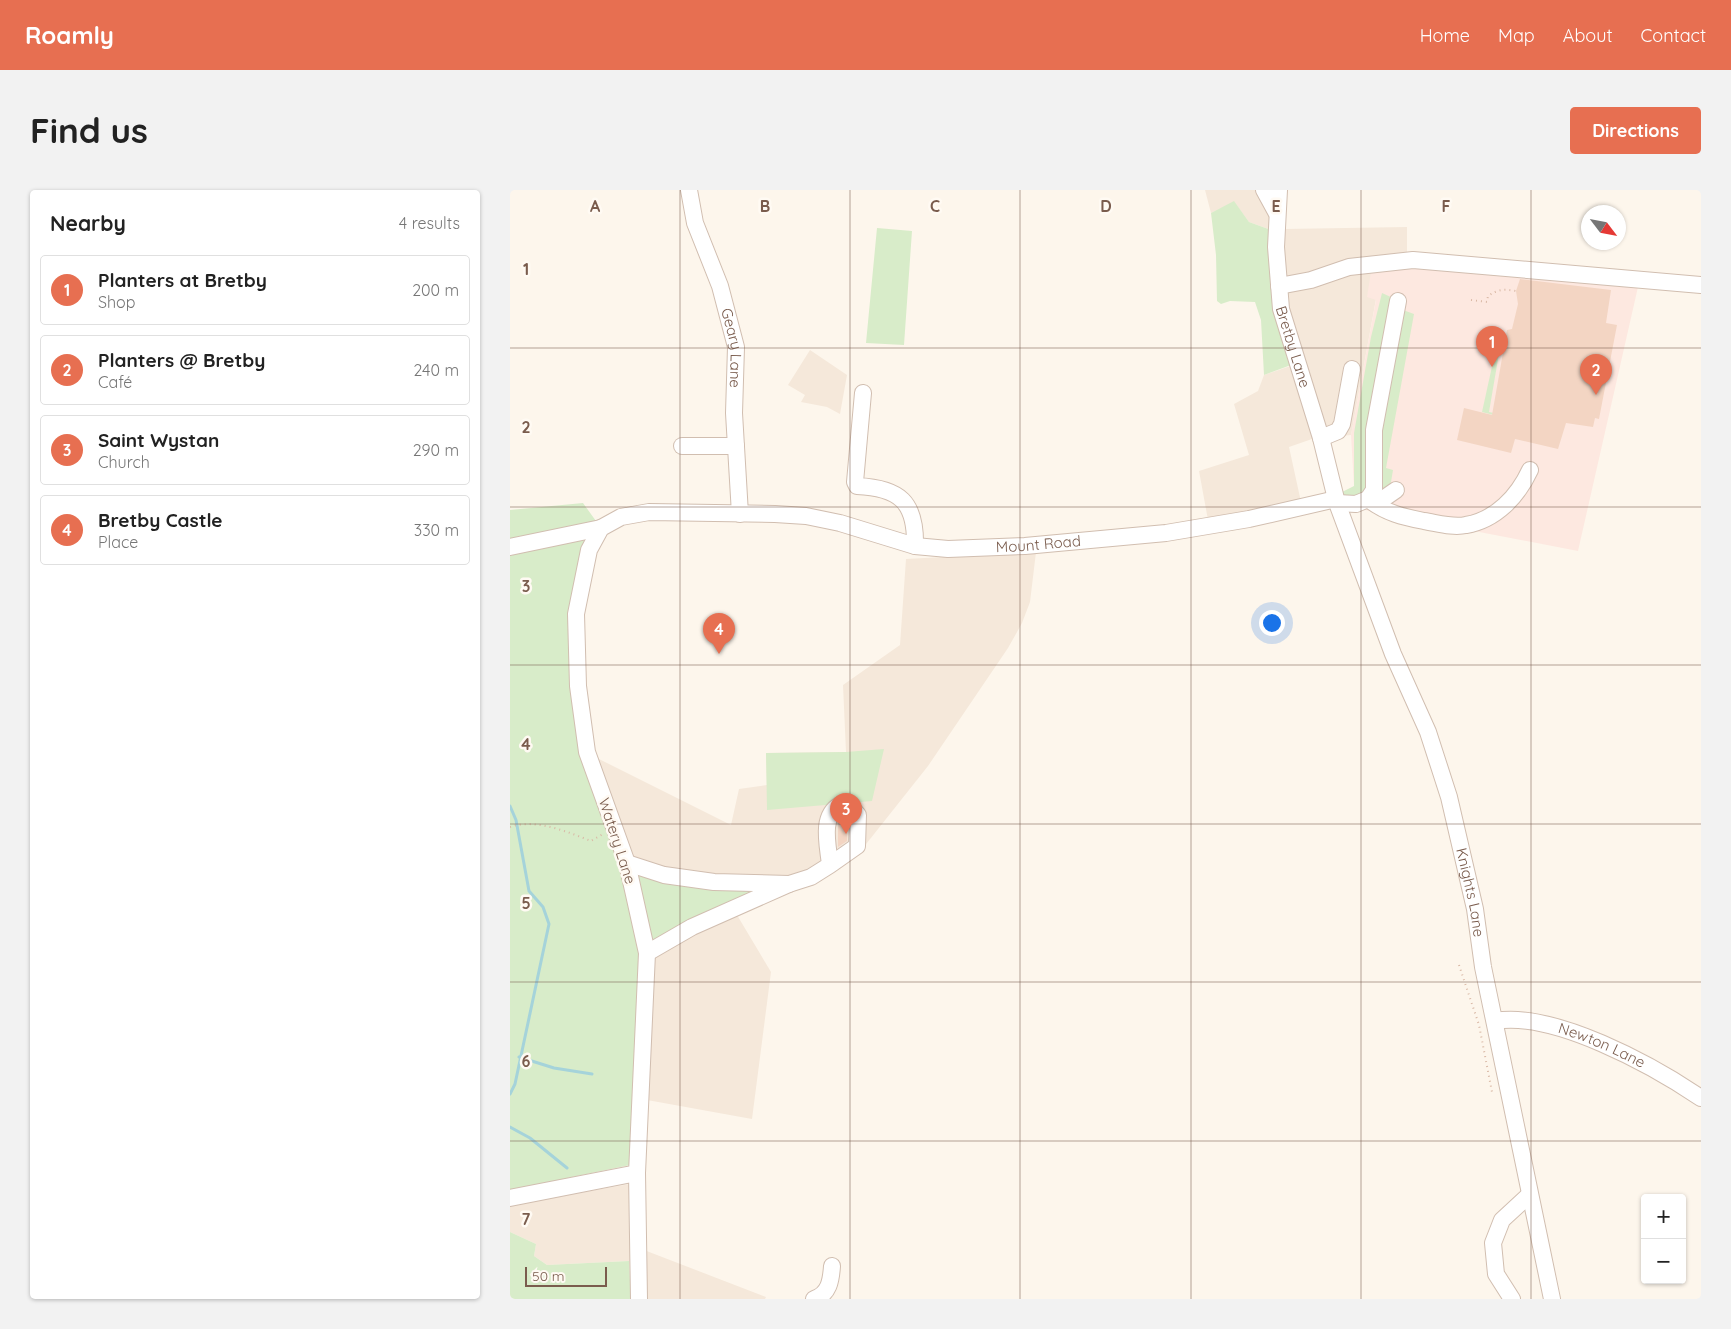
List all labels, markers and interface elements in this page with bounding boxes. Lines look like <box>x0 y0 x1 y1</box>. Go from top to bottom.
text: Roamly <box>25 20 114 50</box>
text: Home <box>1420 24 1470 47</box>
text: Map <box>1498 24 1535 47</box>
text: About <box>1563 24 1613 47</box>
text: Contact <box>1641 24 1706 47</box>
button: Directions <box>1570 107 1701 154</box>
text: Find us <box>30 108 148 152</box>
text: A <box>590 196 601 216</box>
text: B <box>760 196 770 216</box>
text: C <box>930 196 940 216</box>
text: D <box>1100 196 1112 216</box>
text: E <box>1271 196 1281 216</box>
text: F <box>1442 196 1451 216</box>
north arrow <box>1581 205 1626 250</box>
text: Nearby <box>50 210 126 236</box>
text: 4 results <box>399 213 460 233</box>
text: 1 <box>523 259 529 279</box>
text: Planters at Bretby <box>98 268 267 292</box>
text: 1 <box>64 280 70 300</box>
text: 200 m <box>412 280 459 300</box>
text: Shop <box>98 292 135 312</box>
street label: Bretby Lane <box>1272 303 1315 390</box>
street label: Geary Lane <box>717 306 746 388</box>
pin: 1 <box>1476 326 1508 367</box>
text: Planters @ Bretby <box>98 348 265 372</box>
pin: 2 <box>1580 354 1612 395</box>
text: 2 <box>62 360 72 380</box>
text: 240 m <box>413 360 459 380</box>
text: Café <box>98 372 132 392</box>
text: 2 <box>521 417 531 437</box>
text: Saint Wystan <box>98 428 219 452</box>
text: 3 <box>63 440 71 460</box>
text: 290 m <box>413 440 459 460</box>
text: Church <box>98 452 150 472</box>
text: Bretby Castle <box>98 508 223 532</box>
text: 4 <box>62 520 72 540</box>
text: 330 m <box>414 520 459 540</box>
street label: Mount Road <box>996 531 1082 556</box>
text: Place <box>98 532 138 552</box>
text: 3 <box>522 576 530 596</box>
your location <box>1259 610 1285 636</box>
pin: 4 <box>703 613 735 654</box>
text: 4 <box>521 734 531 754</box>
pin: 3 <box>830 793 862 834</box>
street label: Watery Lane <box>595 795 640 886</box>
street label: Knights Lane <box>1452 846 1489 938</box>
text: 5 <box>521 893 531 913</box>
street label: Newton Lane <box>1556 1018 1649 1072</box>
text: 6 <box>522 1051 531 1071</box>
map controls <box>1641 1194 1686 1284</box>
button: + <box>1641 1194 1686 1239</box>
text: 7 <box>522 1209 531 1229</box>
button: − <box>1641 1239 1686 1284</box>
scale bar <box>525 1264 608 1287</box>
text: 50 m <box>532 1267 565 1285</box>

